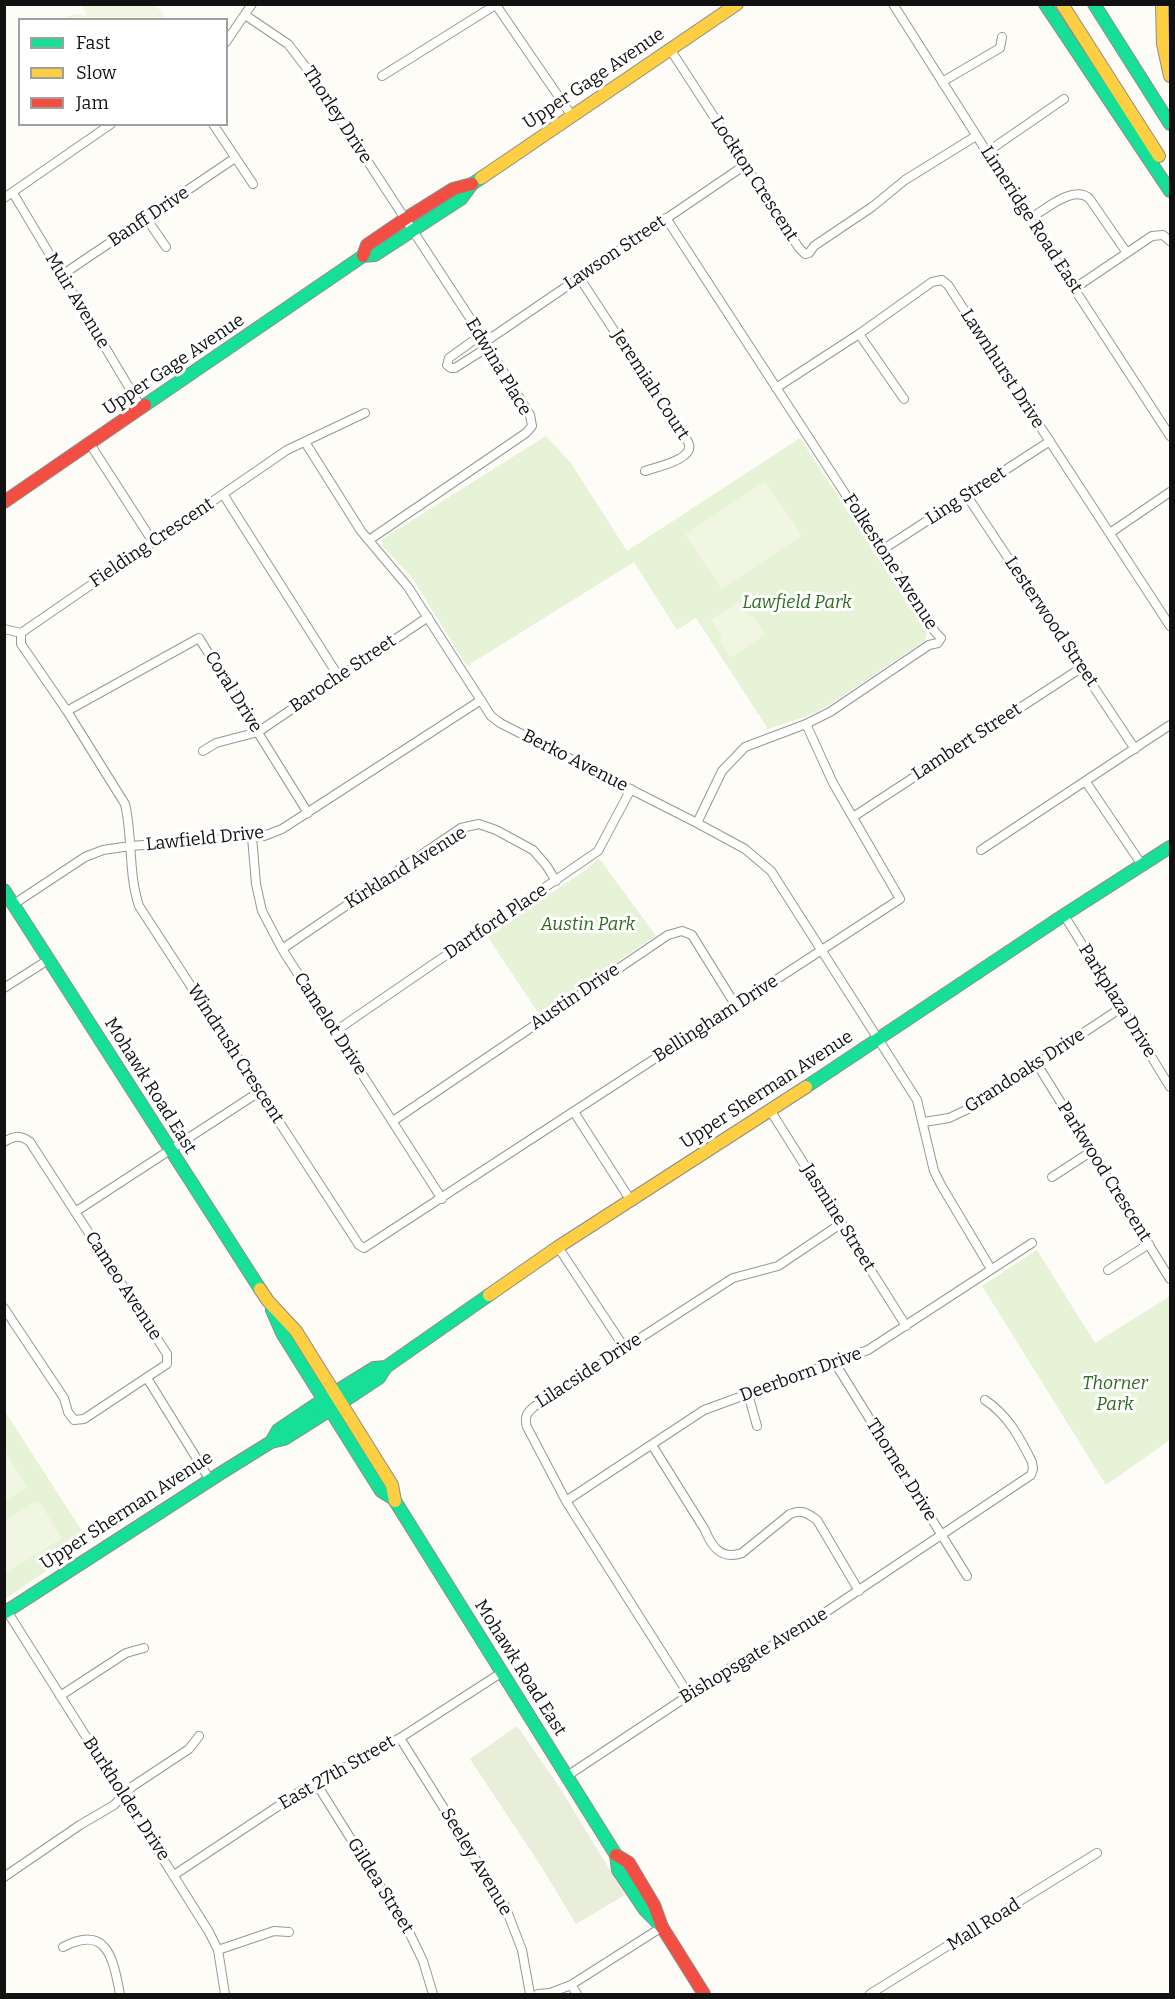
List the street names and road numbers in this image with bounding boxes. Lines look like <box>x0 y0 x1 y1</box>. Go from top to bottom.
street label: Upper Gage Avenue <box>519 24 669 134</box>
street label: Thorley Drive <box>298 62 376 168</box>
street label: Lockton Crescent <box>706 113 802 245</box>
street label: Limeridge Road East <box>975 142 1087 298</box>
street label: Banff Drive <box>105 182 193 252</box>
street label: Lawson Street <box>560 211 670 295</box>
street label: Muir Avenue <box>40 249 114 353</box>
street label: Lawnhurst Drive <box>955 305 1049 433</box>
street label: Upper Gage Avenue <box>99 310 249 420</box>
street label: Edwina Place <box>460 314 536 420</box>
street label: Jeremiah Court <box>606 326 694 444</box>
street label: Ling Street <box>922 462 1010 530</box>
street label: Folkestone Avenue <box>838 490 942 634</box>
street label: Fielding Crescent <box>86 493 218 593</box>
street label: Lesterwood Street <box>999 553 1103 691</box>
street label: Baroche Street <box>286 631 400 717</box>
street label: Coral Drive <box>200 647 266 737</box>
street label: Lambert Street <box>908 699 1026 785</box>
street label: Berko Avenue <box>519 725 631 797</box>
street label: Lawfield Drive <box>145 822 265 856</box>
street label: Kirkland Avenue <box>341 822 471 914</box>
street label: Dartford Place <box>441 880 551 964</box>
street label: Parkplaza Drive <box>1073 940 1161 1062</box>
street label: Austin Drive <box>526 959 624 1035</box>
street label: Camelot Drive <box>289 969 371 1079</box>
street label: Bellingham Drive <box>650 971 782 1067</box>
street label: Windrush Crescent <box>182 981 288 1127</box>
street label: Mohawk Road East <box>99 1014 201 1158</box>
street label: Grandoaks Drive <box>961 1024 1089 1118</box>
street label: Upper Sherman Avenue <box>677 1026 857 1154</box>
street label: Parkwood Crescent <box>1052 1098 1156 1246</box>
street label: Jasmine Street <box>796 1160 880 1276</box>
street label: Cameo Avenue <box>80 1228 166 1344</box>
street label: Lilacside Drive <box>532 1329 646 1413</box>
street label: Deerborn Drive <box>737 1343 865 1407</box>
street label: Thorner Drive <box>861 1415 941 1525</box>
street label: Upper Sherman Avenue <box>37 1447 217 1575</box>
street label: Mohawk Road East <box>469 1596 571 1740</box>
street label: Bishopsgate Avenue <box>676 1603 832 1709</box>
street label: East 27th Street <box>275 1731 399 1815</box>
street label: Burkholder Drive <box>78 1733 174 1865</box>
street label: Seeley Avenue <box>436 1804 516 1920</box>
street label: Gildea Street <box>342 1834 418 1938</box>
street label: Mall Road <box>944 1894 1024 1956</box>

